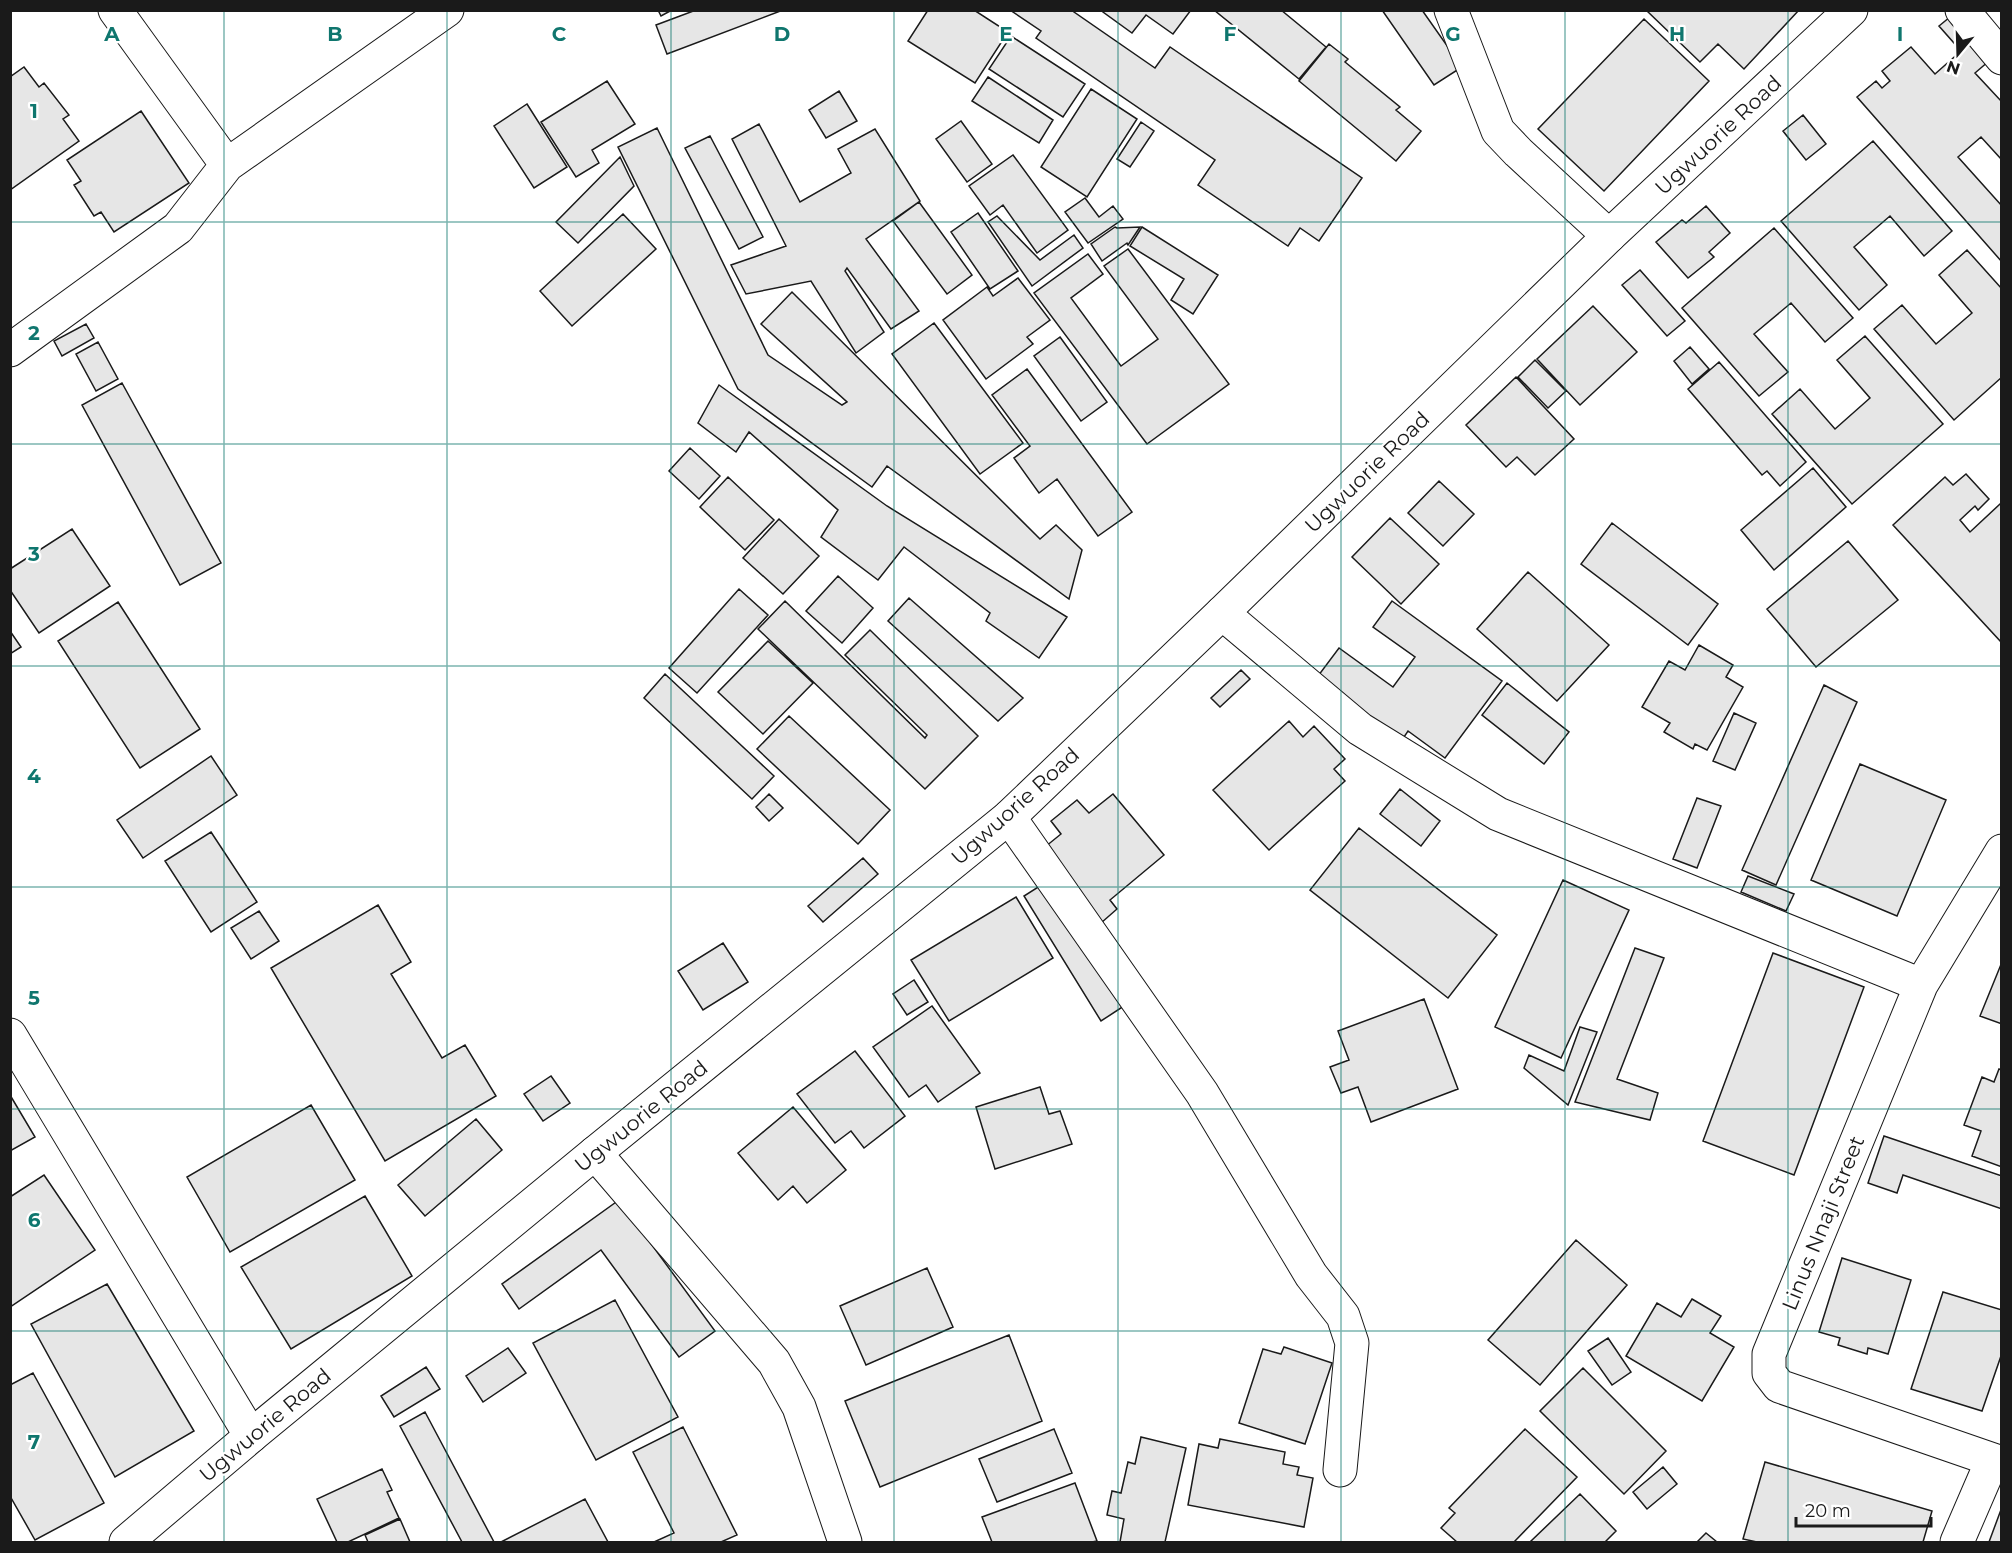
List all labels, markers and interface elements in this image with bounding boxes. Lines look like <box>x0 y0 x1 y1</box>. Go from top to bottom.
text: A <box>103 22 120 46</box>
text: B <box>327 22 343 46</box>
text: C <box>552 22 567 46</box>
text: D <box>774 22 790 46</box>
text: E <box>999 22 1013 46</box>
text: F <box>1224 22 1237 46</box>
text: G <box>1445 22 1461 46</box>
text: H <box>1669 22 1685 46</box>
text: I <box>1897 22 1903 46</box>
north arrow <box>1928 24 1988 84</box>
text: N <box>1944 57 1962 79</box>
street label: Ugwuorie Road <box>1650 70 1786 200</box>
text: 1 <box>30 99 38 123</box>
text: 2 <box>28 321 40 345</box>
street label: Ugwuorie Road <box>1299 406 1435 538</box>
text: 3 <box>27 542 40 566</box>
street label: Ugwuorie Road <box>946 742 1084 870</box>
text: 4 <box>27 764 41 788</box>
text: 5 <box>28 986 40 1010</box>
street label: Ugwuorie Road <box>569 1055 713 1177</box>
street label: Linus Nnaji Street <box>1777 1132 1869 1314</box>
text: 6 <box>28 1208 41 1232</box>
street label: Ugwuorie Road <box>194 1363 336 1487</box>
text: 7 <box>28 1430 40 1454</box>
scale bar <box>1796 1490 1931 1528</box>
text: 20 m <box>1805 1500 1851 1522</box>

